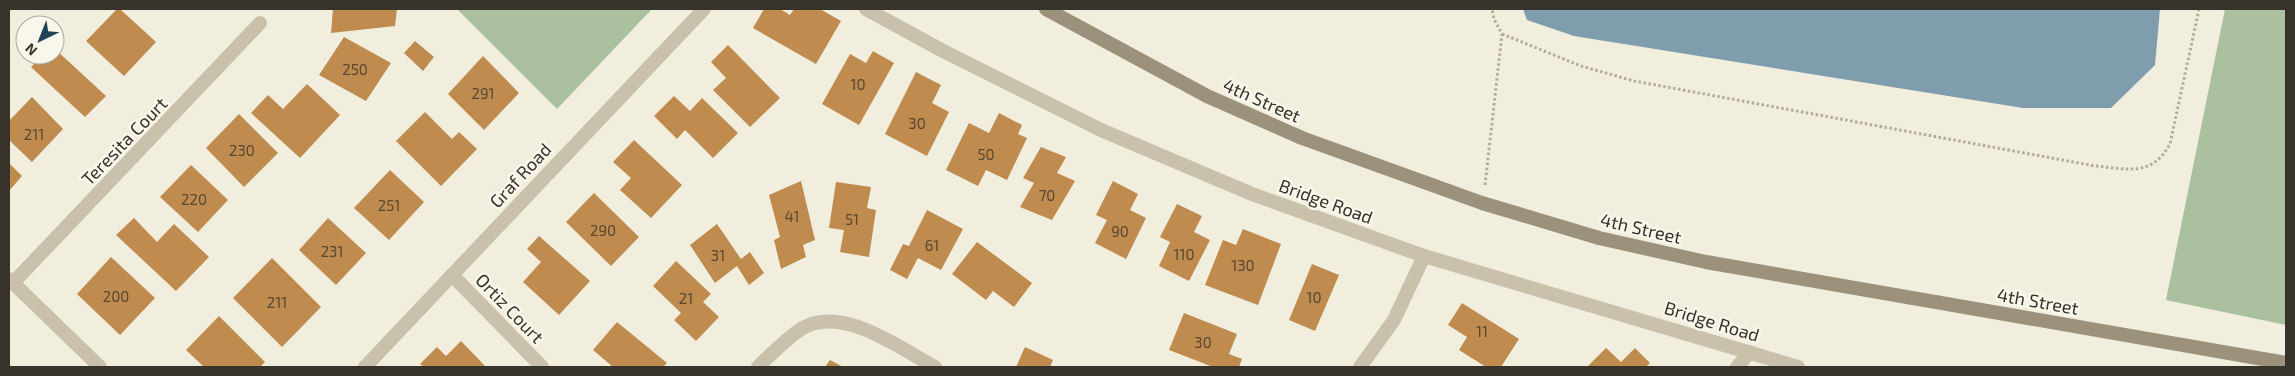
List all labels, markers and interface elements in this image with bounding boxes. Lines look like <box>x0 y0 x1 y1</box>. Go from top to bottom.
north arrow <box>15 15 65 65</box>
text: N <box>21 40 40 60</box>
house number: 250 <box>342 60 368 78</box>
street label: 4th Street <box>1220 73 1304 127</box>
house number: 10 <box>850 75 866 93</box>
house number: 291 <box>472 84 494 102</box>
street label: Teresita Court <box>77 92 172 190</box>
house number: 30 <box>908 114 926 132</box>
house number: 211 <box>24 125 44 143</box>
street label: Graf Road <box>485 138 555 212</box>
house number: 230 <box>229 141 255 159</box>
house number: 50 <box>977 145 995 163</box>
street label: Bridge Road <box>1276 174 1376 228</box>
house number: 70 <box>1039 186 1055 204</box>
house number: 220 <box>181 190 207 208</box>
house number: 251 <box>378 196 400 214</box>
house number: 41 <box>784 207 800 225</box>
street label: 4th Street <box>1598 208 1684 248</box>
house number: 51 <box>845 210 859 228</box>
house number: 290 <box>590 221 616 239</box>
house number: 90 <box>1111 222 1129 240</box>
house number: 61 <box>925 236 939 254</box>
house number: 231 <box>321 242 343 260</box>
house number: 110 <box>1174 245 1195 263</box>
house number: 31 <box>711 246 725 264</box>
house number: 130 <box>1231 256 1255 274</box>
street label: Ortiz Court <box>471 268 549 348</box>
street label: 4th Street <box>1996 283 2081 319</box>
house number: 200 <box>103 287 129 305</box>
house number: 10 <box>1306 288 1322 306</box>
house number: 21 <box>679 289 693 307</box>
house number: 211 <box>267 293 287 311</box>
street label: Bridge Road <box>1662 296 1762 346</box>
house number: 11 <box>1476 322 1488 340</box>
house number: 30 <box>1194 333 1212 351</box>

